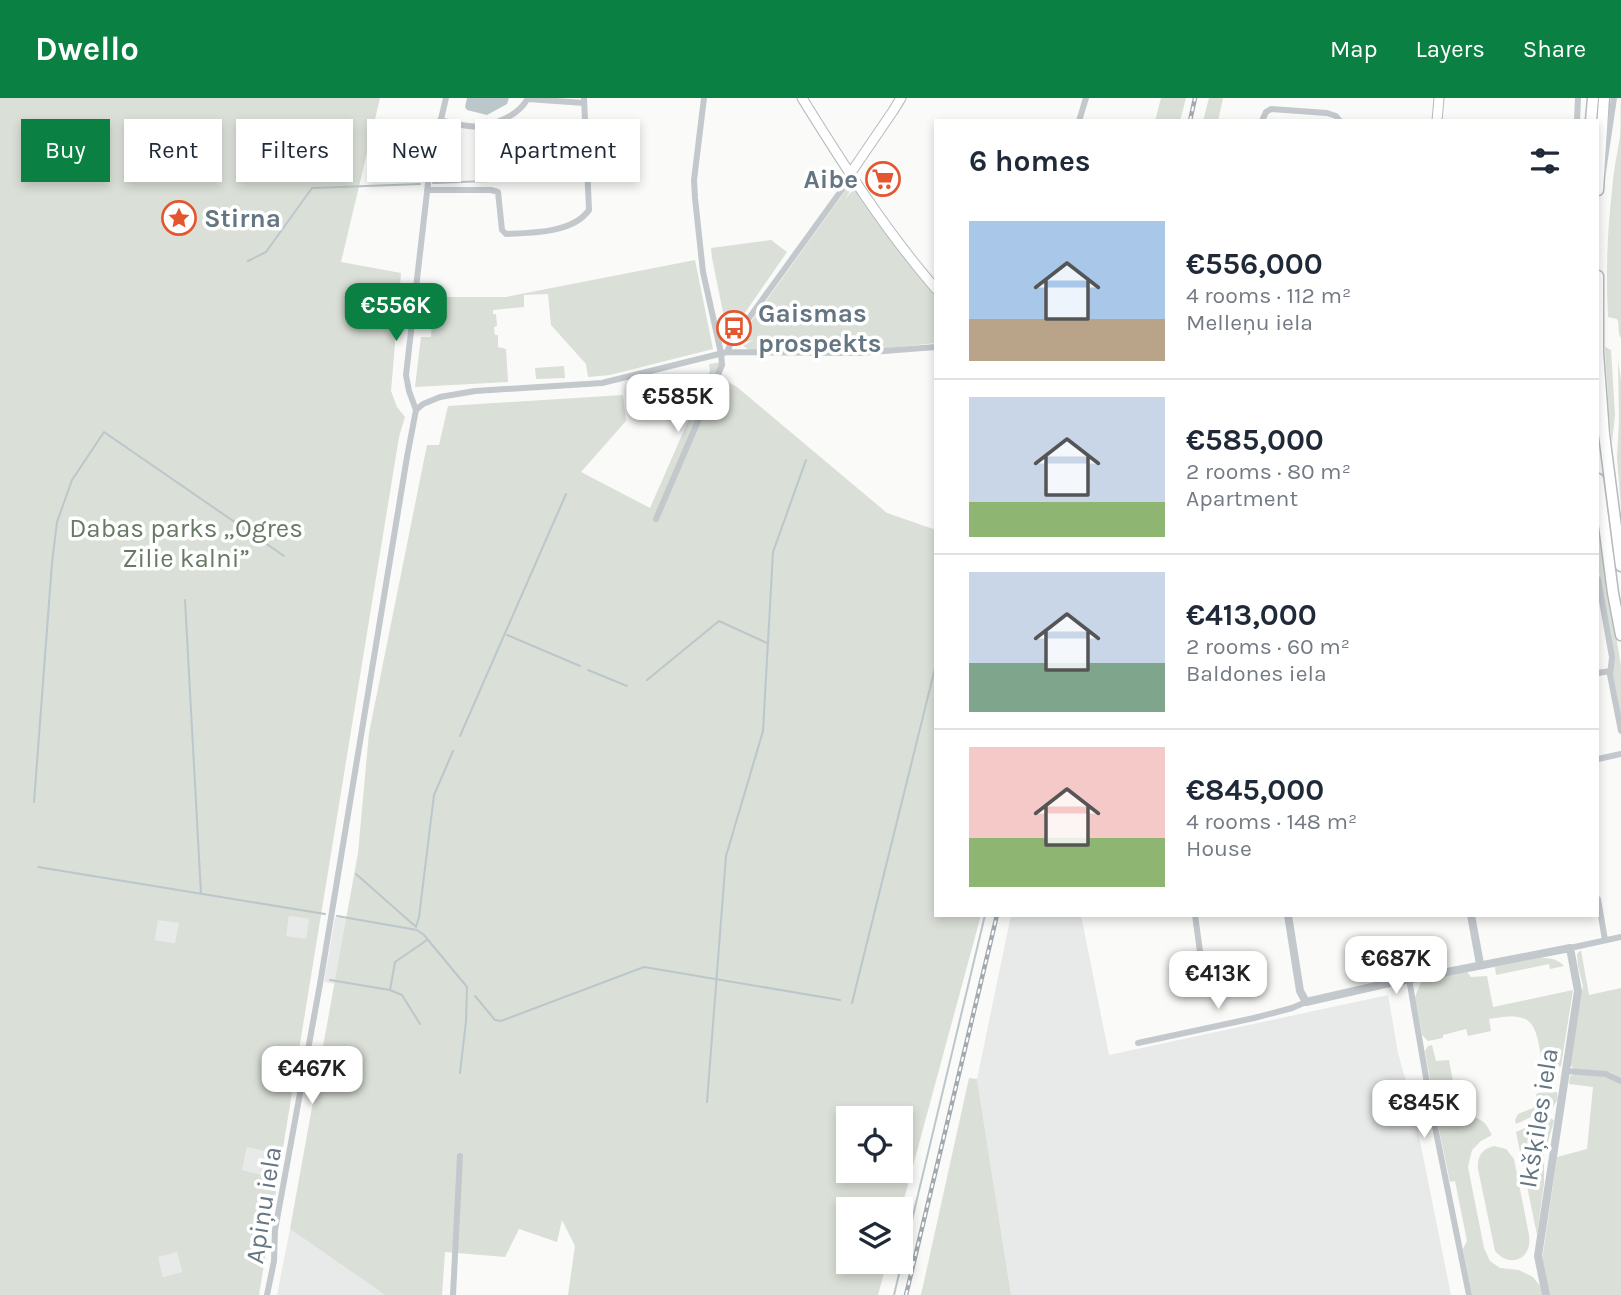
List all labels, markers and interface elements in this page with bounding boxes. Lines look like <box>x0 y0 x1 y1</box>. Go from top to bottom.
text: Dwello <box>35 30 139 68</box>
text: Map <box>1330 35 1378 63</box>
text: Layers <box>1416 35 1485 63</box>
text: Share <box>1523 35 1586 63</box>
chip: Buy <box>21 119 110 182</box>
chip: Rent <box>124 119 222 182</box>
chip: Filters <box>236 119 353 182</box>
chip: New <box>367 119 461 182</box>
chip: Apartment <box>475 119 640 182</box>
icon: filters <box>1526 142 1564 180</box>
text: 6 homes <box>969 143 1091 179</box>
supermarket icon: Aibe <box>864 160 902 198</box>
place label: Aibe <box>803 164 858 195</box>
place icon: Stirna <box>160 199 198 237</box>
place label: Stirna <box>204 203 281 234</box>
text: €556,000 <box>1186 246 1323 282</box>
icon: home <box>1025 249 1109 333</box>
text: 4 rooms · 112 m² <box>1186 282 1351 309</box>
pin: €556K <box>347 284 445 343</box>
text: €556K <box>361 292 431 319</box>
place label: Gaismas prospekts <box>758 298 882 359</box>
bus stop icon: Gaismas prospekts <box>715 309 753 347</box>
text: Melleņu iela <box>1186 309 1313 336</box>
pin: €585K <box>629 374 727 434</box>
text: €585K <box>642 383 714 410</box>
text: €585,000 <box>1186 422 1324 458</box>
icon: home <box>1025 425 1109 509</box>
text: 2 rooms · 80 m² <box>1186 458 1351 485</box>
text: Apartment <box>1186 485 1298 512</box>
park label: Dabas parks „Ogres Zilie kalni” <box>69 513 303 574</box>
text: €413,000 <box>1186 597 1317 633</box>
icon: home <box>1025 600 1109 684</box>
text: 2 rooms · 60 m² <box>1186 633 1350 660</box>
text: Baldones iela <box>1186 660 1327 687</box>
text: €845,000 <box>1186 772 1324 808</box>
icon: home <box>1025 775 1109 859</box>
text: 4 rooms · 148 m² <box>1186 808 1357 835</box>
text: House <box>1186 835 1252 862</box>
pin: €687K <box>1347 936 1445 996</box>
text: €687K <box>1361 945 1431 972</box>
pin: €413K <box>1169 951 1267 1011</box>
text: €413K <box>1185 960 1251 987</box>
pin: €467K <box>263 1046 361 1106</box>
street label: Ikšķiles iela <box>1512 1046 1565 1190</box>
text: €467K <box>278 1055 346 1082</box>
pin: €845K <box>1375 1080 1473 1140</box>
text: €845K <box>1388 1089 1460 1116</box>
map controls <box>836 1106 913 1274</box>
button: locate <box>836 1106 913 1183</box>
street label: Apiņu iela <box>239 1144 288 1266</box>
button: layers <box>836 1197 913 1274</box>

